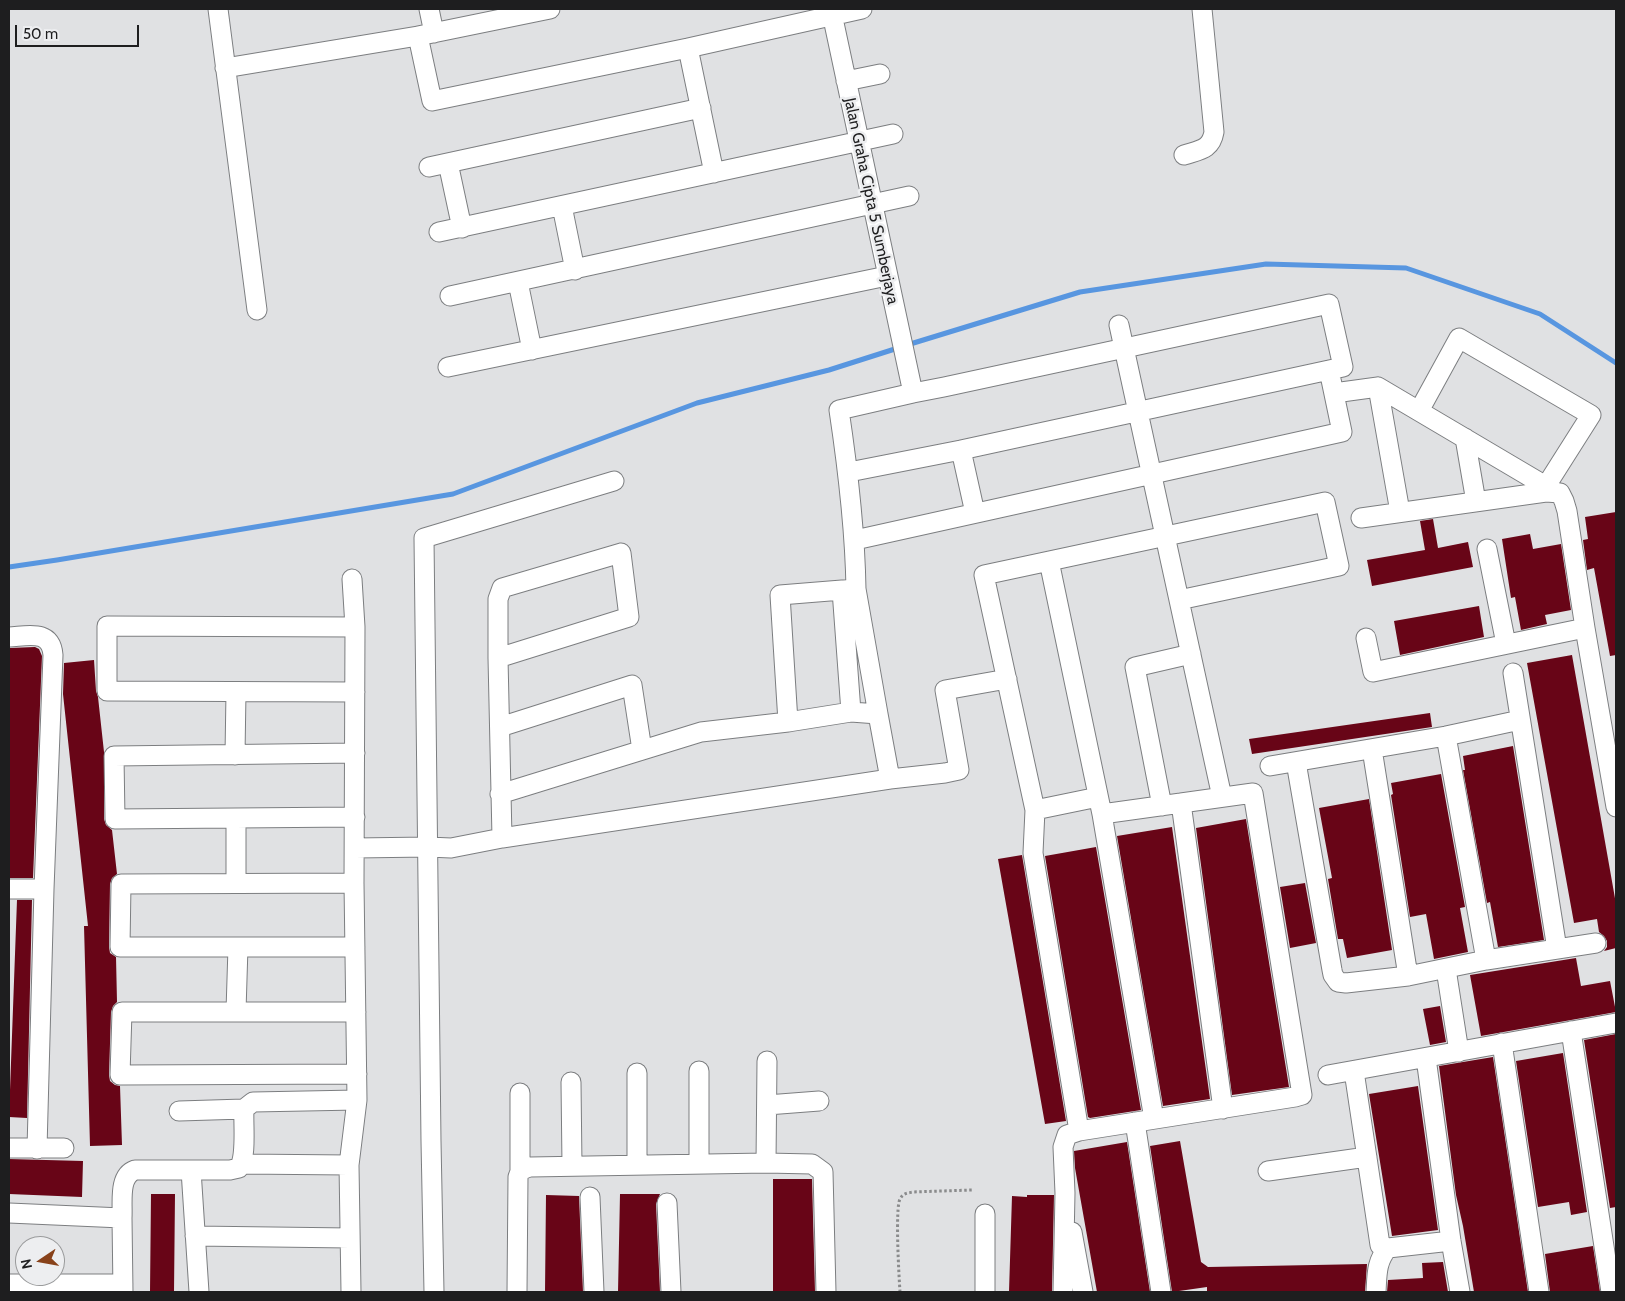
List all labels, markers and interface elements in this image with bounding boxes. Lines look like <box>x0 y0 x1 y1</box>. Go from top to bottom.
scale bar <box>18 15 141 47</box>
text: 50 m <box>23 25 58 43</box>
street label: Jalan Graha Cipta 5 Sumberjaya <box>840 96 902 306</box>
north arrow <box>15 1236 65 1286</box>
text: N <box>16 1257 36 1271</box>

